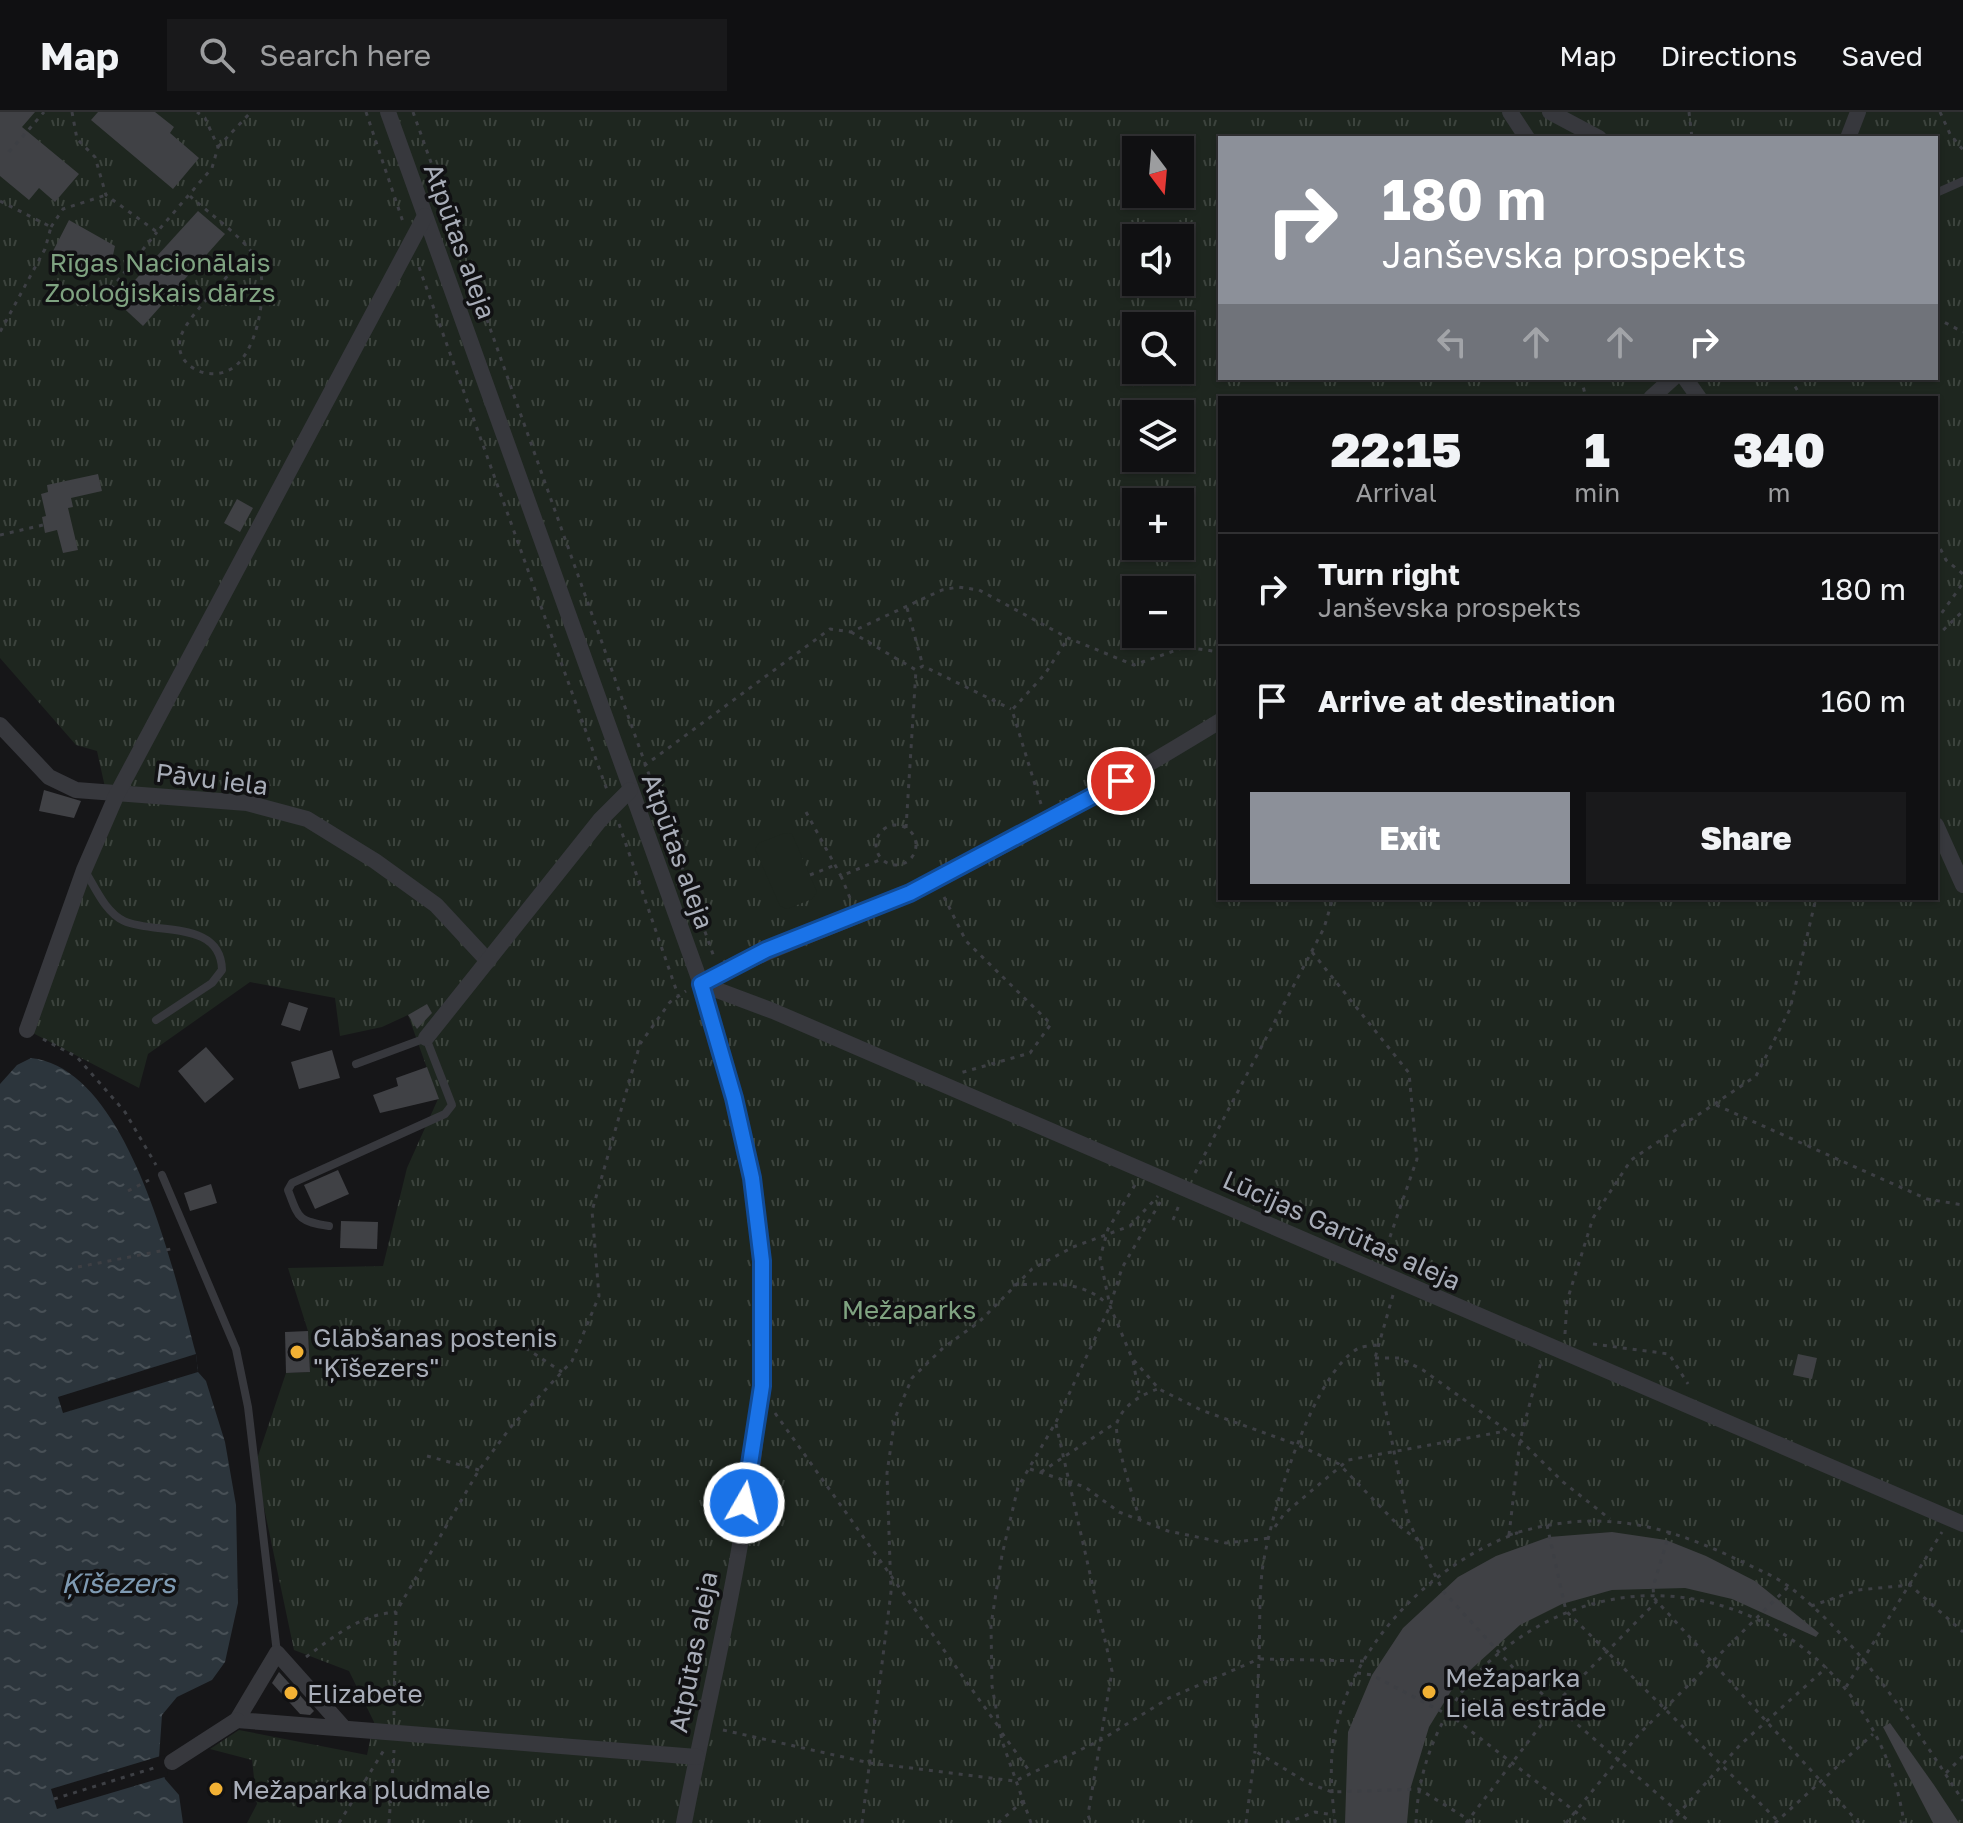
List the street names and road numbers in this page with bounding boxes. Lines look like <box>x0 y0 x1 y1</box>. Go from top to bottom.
street label: Atpūtas aleja <box>417 159 503 323</box>
street label: Pāvu iela <box>154 757 270 801</box>
street label: Atpūtas aleja <box>635 769 721 933</box>
street label: Lūcijas Garūtas aleja <box>1218 1164 1466 1296</box>
street label: Atpūtas aleja <box>662 1569 724 1735</box>

